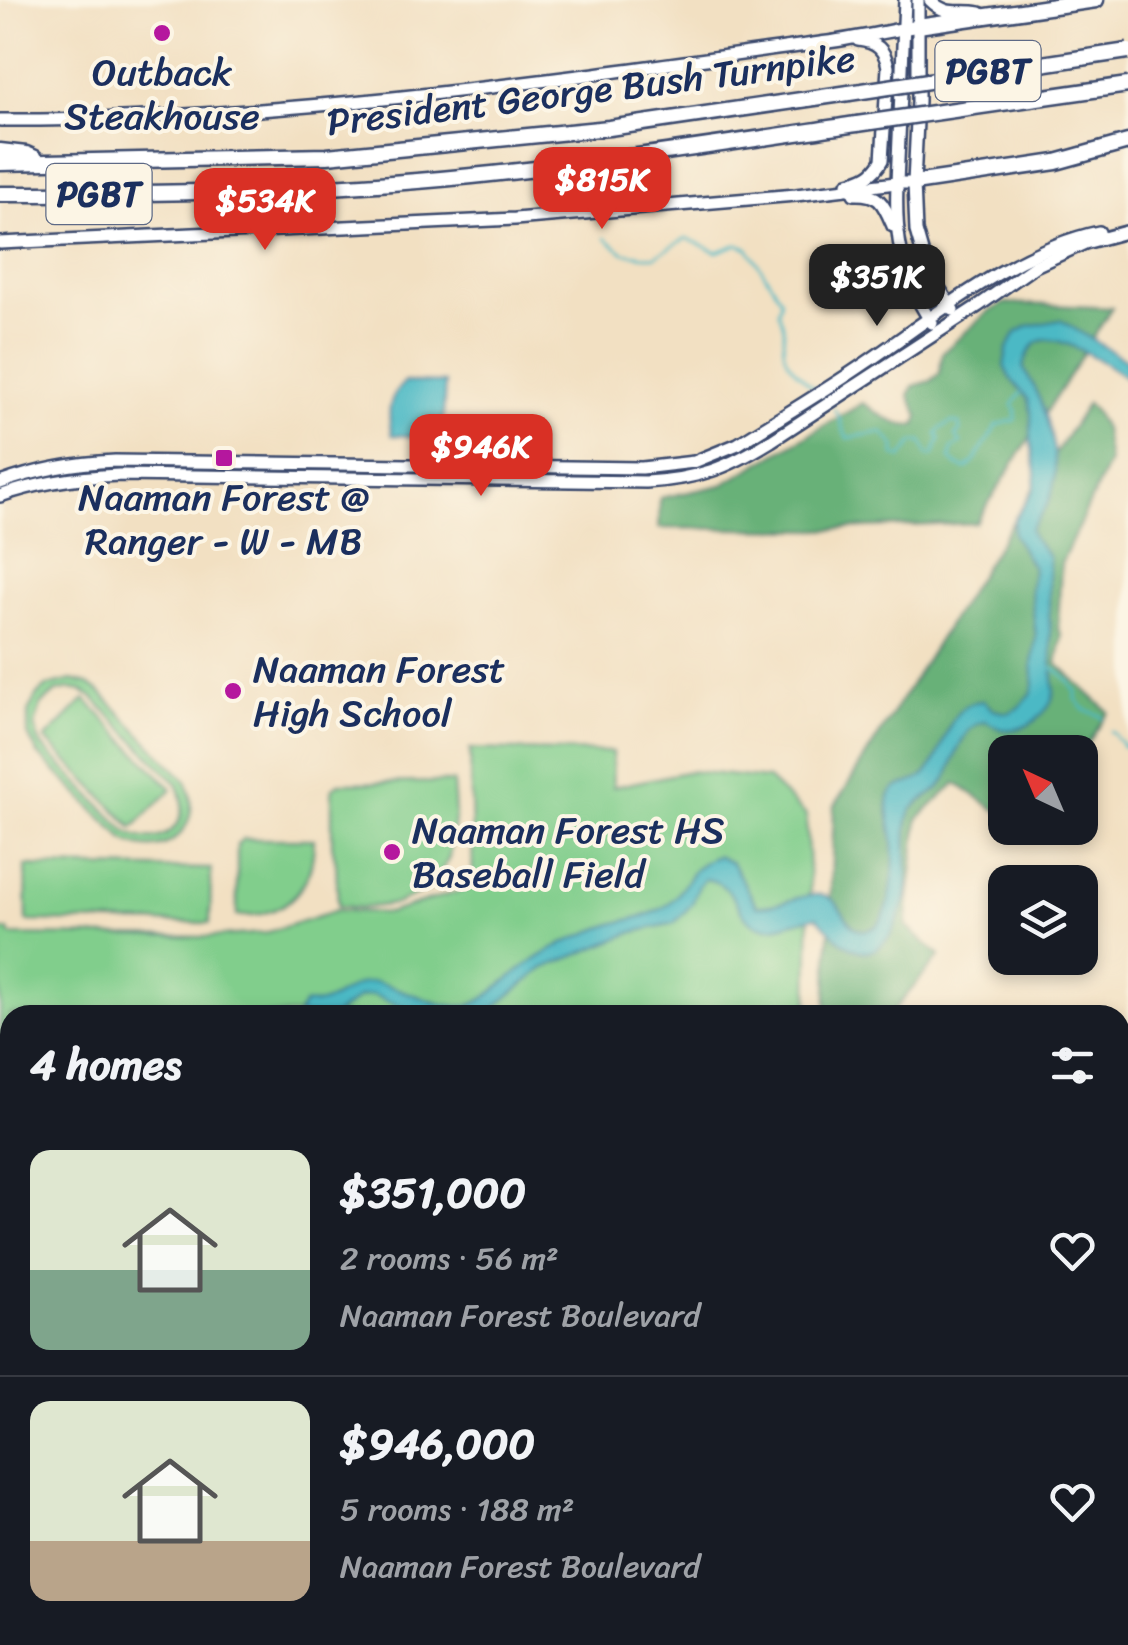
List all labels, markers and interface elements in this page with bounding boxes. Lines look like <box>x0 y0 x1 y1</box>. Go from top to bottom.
marker: Outback Steakhouse <box>151 22 173 44</box>
street label: President George Bush Turnpike <box>323 25 859 156</box>
place label: Outback Steakhouse <box>64 39 260 150</box>
road number: PGBT <box>936 41 1040 101</box>
pin: $815K <box>532 147 672 232</box>
text: $815K <box>555 151 649 208</box>
road number: PGBT <box>46 164 152 224</box>
pin: $534K <box>195 168 335 253</box>
text: $534K <box>216 172 314 229</box>
pin: $351K <box>807 244 947 329</box>
text: $351K <box>831 248 923 305</box>
pin: $946K <box>411 414 551 499</box>
text: $946K <box>432 418 530 475</box>
marker: Naaman Forest @ Ranger - W - MB <box>213 447 235 469</box>
place label: Naaman Forest @ Ranger - W - MB <box>78 464 370 575</box>
place label: Naaman Forest High School <box>253 636 505 747</box>
marker: Naaman Forest High School <box>222 680 244 702</box>
north arrow <box>988 735 1098 845</box>
map controls <box>988 735 1098 975</box>
place label: Naaman Forest HS Baseball Field <box>412 797 725 908</box>
marker: Naaman Forest HS Baseball Field <box>381 841 403 863</box>
button: layers <box>988 865 1098 975</box>
text: 4 homes <box>30 1028 182 1102</box>
icon: filters <box>1045 1038 1100 1093</box>
text: $351,000 <box>340 1156 526 1230</box>
icon: home <box>110 1190 230 1310</box>
icon: heart <box>1045 1223 1100 1278</box>
text: 2 rooms · 56 m² <box>340 1230 559 1287</box>
text: Naaman Forest Boulevard <box>340 1287 700 1344</box>
text: $946,000 <box>340 1407 535 1481</box>
icon: home <box>110 1441 230 1561</box>
icon: heart <box>1045 1474 1100 1529</box>
text: 5 rooms · 188 m² <box>340 1481 574 1538</box>
text: Naaman Forest Boulevard <box>340 1538 700 1595</box>

